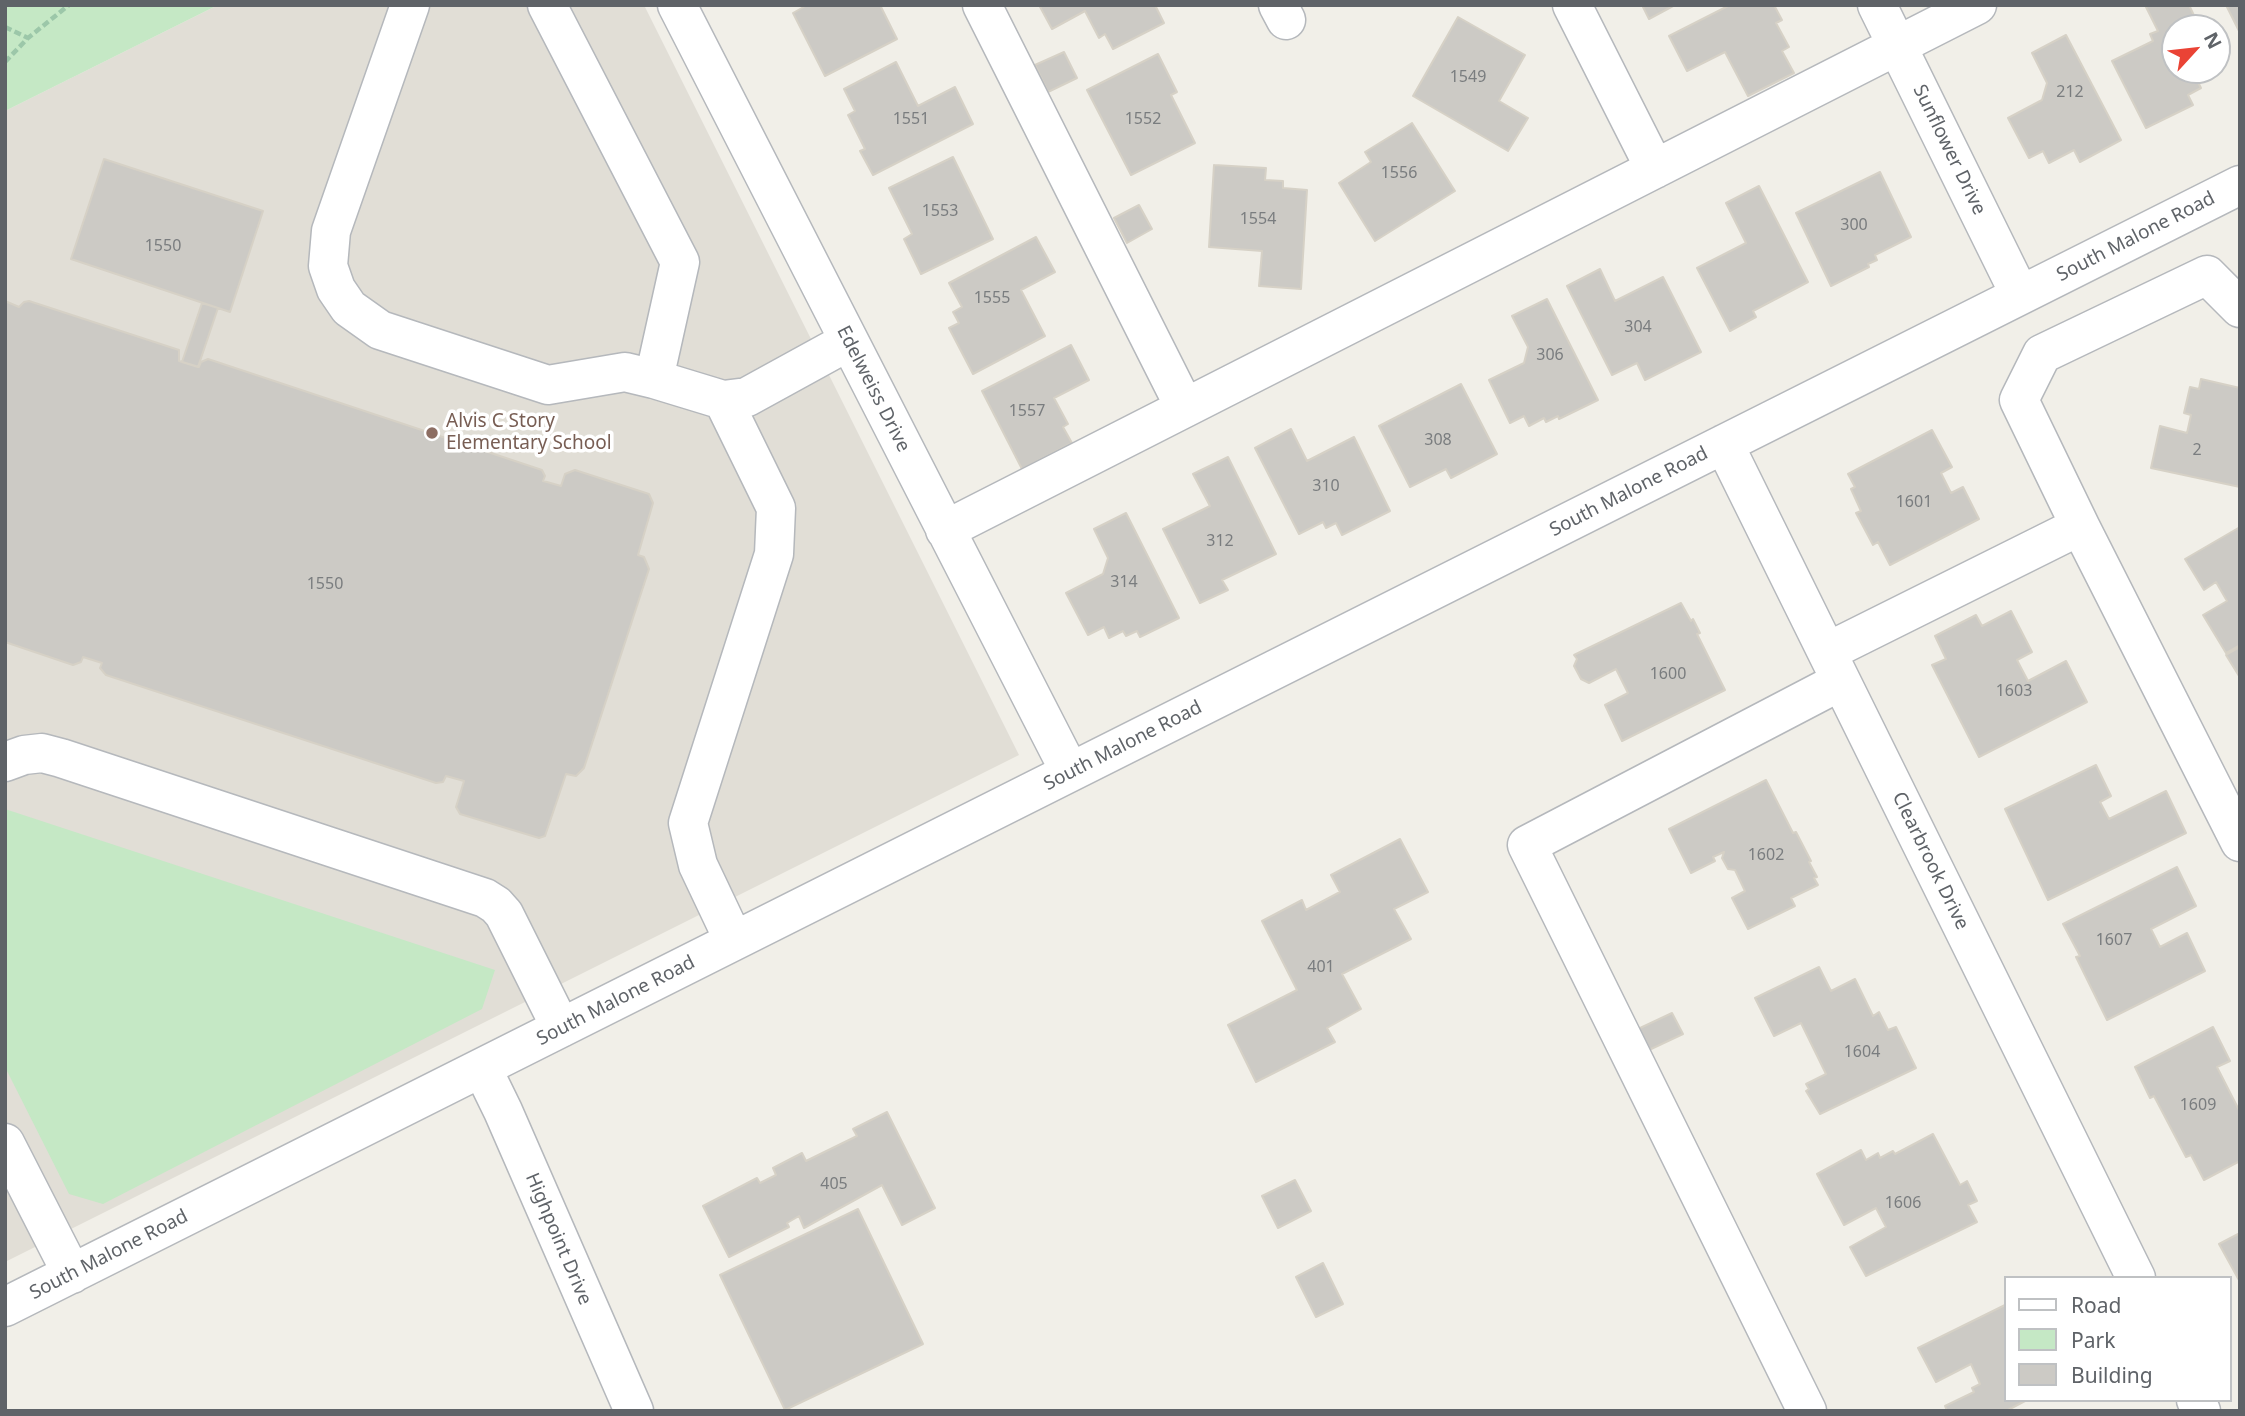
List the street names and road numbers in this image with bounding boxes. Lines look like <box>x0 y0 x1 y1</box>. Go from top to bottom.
street label: Sunflower Drive <box>1908 81 1990 219</box>
street label: South Malone Road <box>2053 187 2219 287</box>
street label: Edelweiss Drive <box>831 322 915 456</box>
street label: South Malone Road <box>1546 442 1712 542</box>
street label: South Malone Road <box>1040 696 1206 796</box>
street label: Clearbrook Drive <box>1887 788 1973 934</box>
street label: South Malone Road <box>533 951 699 1051</box>
street label: Highpoint Drive <box>520 1170 596 1308</box>
street label: South Malone Road <box>26 1205 192 1305</box>

